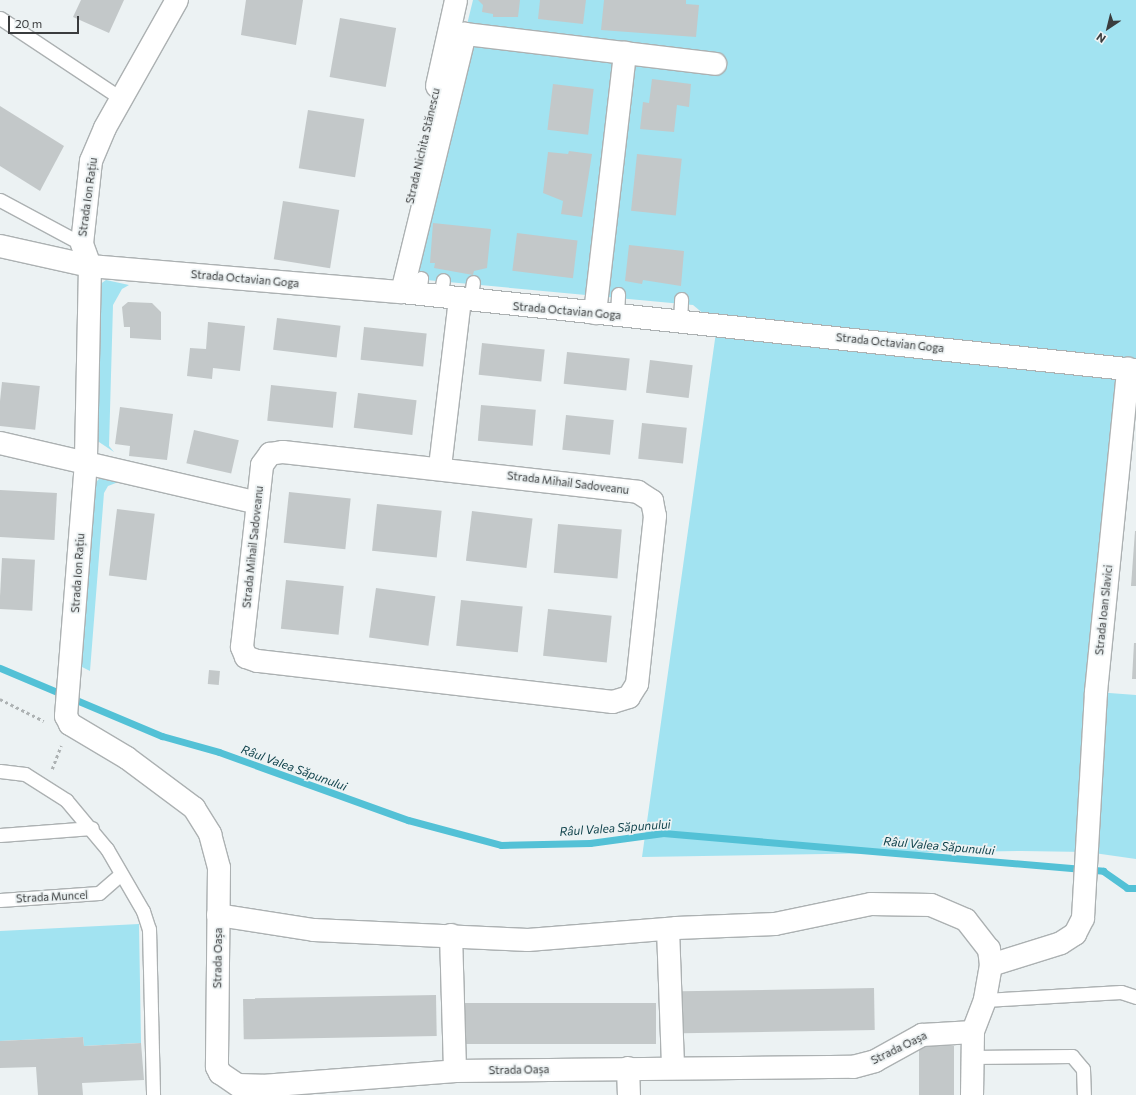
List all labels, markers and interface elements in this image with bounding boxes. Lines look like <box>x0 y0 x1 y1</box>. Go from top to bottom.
scale bar <box>10 8 81 34</box>
north arrow <box>1088 8 1128 48</box>
text: 20 m <box>15 16 42 30</box>
text: N <box>1094 31 1108 46</box>
street label: Strada Nichita Stănescu <box>403 87 443 205</box>
street label: Strada Ion Rațiu <box>76 157 100 237</box>
street label: Strada Octavian Goga <box>190 268 300 290</box>
street label: Strada Octavian Goga <box>512 300 622 322</box>
street label: Strada Octavian Goga <box>835 331 945 355</box>
street label: Strada Mihail Sadoveanu <box>506 469 630 497</box>
street label: Strada Mihail Sadoveanu <box>240 485 266 609</box>
street label: Strada Ion Rațiu <box>69 533 87 613</box>
street label: Strada Ioan Slavici <box>1093 564 1115 656</box>
water label: Râul Valea Săpunului <box>239 742 349 794</box>
water label: Râul Valea Săpunului <box>559 817 671 839</box>
water label: Râul Valea Săpunului <box>883 834 995 858</box>
street label: Strada Muncel <box>16 889 88 905</box>
street label: Strada Oașa <box>211 928 225 988</box>
street label: Strada Oașa <box>869 1029 929 1067</box>
street label: Strada Oașa <box>489 1063 549 1077</box>

